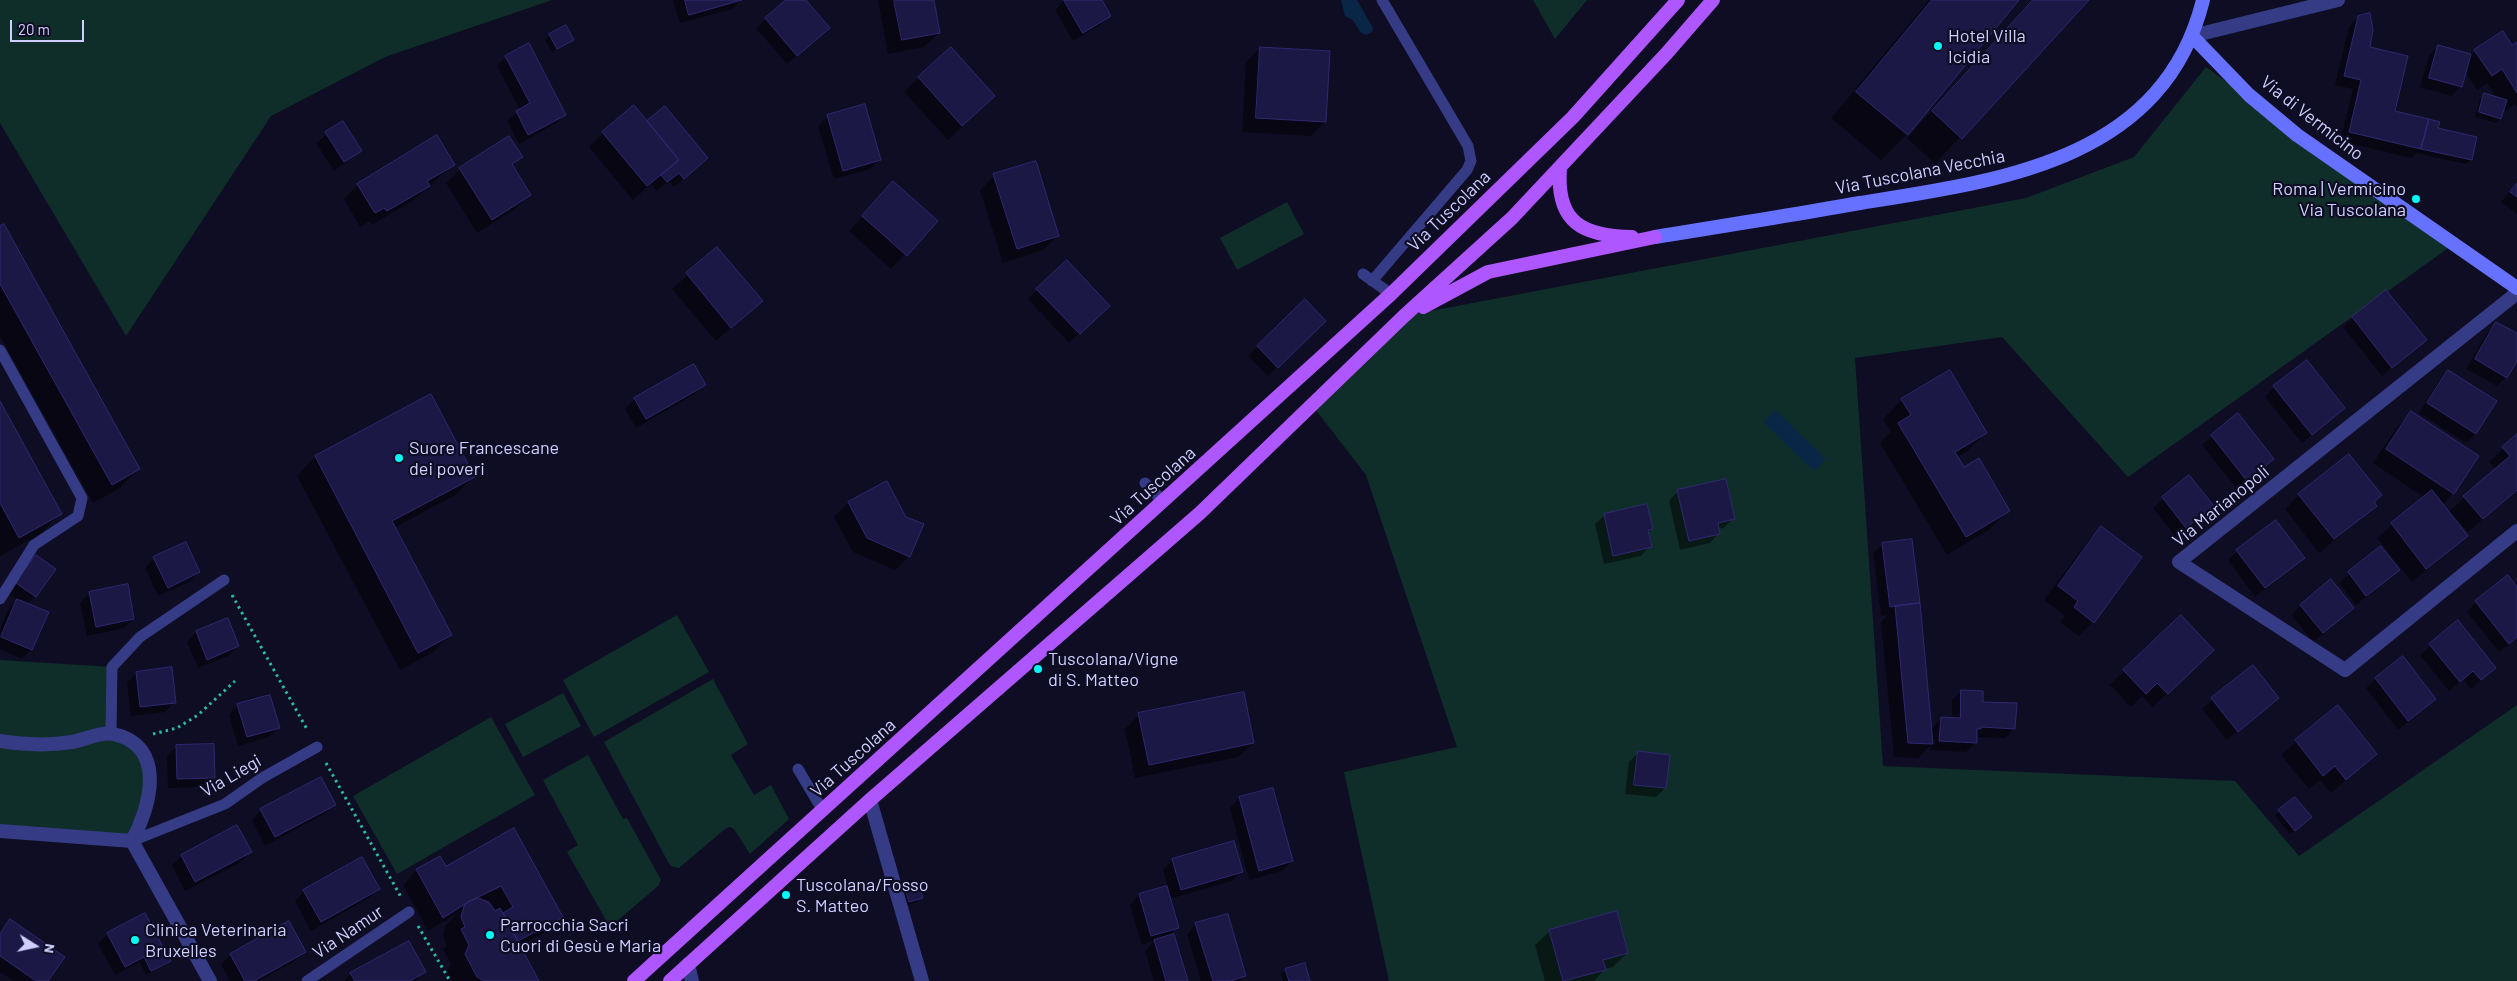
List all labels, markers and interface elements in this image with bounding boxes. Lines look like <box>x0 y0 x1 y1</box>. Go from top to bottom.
scale bar <box>12 10 86 42</box>
text: 20 m <box>18 20 50 38</box>
place label: Hotel Villa Icidia <box>1948 25 2026 68</box>
marker: Hotel Villa Icidia <box>1932 40 1944 52</box>
street label: Via di Vermicino <box>2256 71 2368 165</box>
street label: Via Tuscolana Vecchia <box>1833 145 2007 199</box>
street label: Via Tuscolana <box>1403 166 1495 256</box>
place label: Roma | Vermicino Via Tuscolana <box>2272 178 2406 220</box>
marker: Roma | Vermicino Via Tuscolana <box>2410 193 2422 205</box>
place label: Suore Francescane dei poveri <box>409 437 559 479</box>
street label: Via Tuscolana <box>1106 442 1200 530</box>
marker: Suore Francescane dei poveri <box>393 452 405 464</box>
street label: Via Marianopoli <box>2168 460 2274 552</box>
place label: Tuscolana/Vigne di S. Matteo <box>1048 648 1178 691</box>
marker: Tuscolana/Vigne di S. Matteo <box>1032 663 1044 675</box>
street label: Via Tuscolana <box>806 714 900 802</box>
street label: Via Liegi <box>197 750 265 802</box>
place label: Tuscolana/Fosso S. Matteo <box>796 874 928 916</box>
marker: Tuscolana/Fosso S. Matteo <box>780 889 792 901</box>
street label: Via Namur <box>309 901 387 963</box>
place label: Parrocchia Sacri Cuori di Gesù e Maria <box>500 914 661 956</box>
place label: Clinica Veterinaria Bruxelles <box>145 919 287 962</box>
north arrow <box>10 921 60 971</box>
marker: Parrocchia Sacri Cuori di Gesù e Maria <box>484 929 496 941</box>
marker: Clinica Veterinaria Bruxelles <box>129 934 141 946</box>
text: N <box>41 943 59 955</box>

